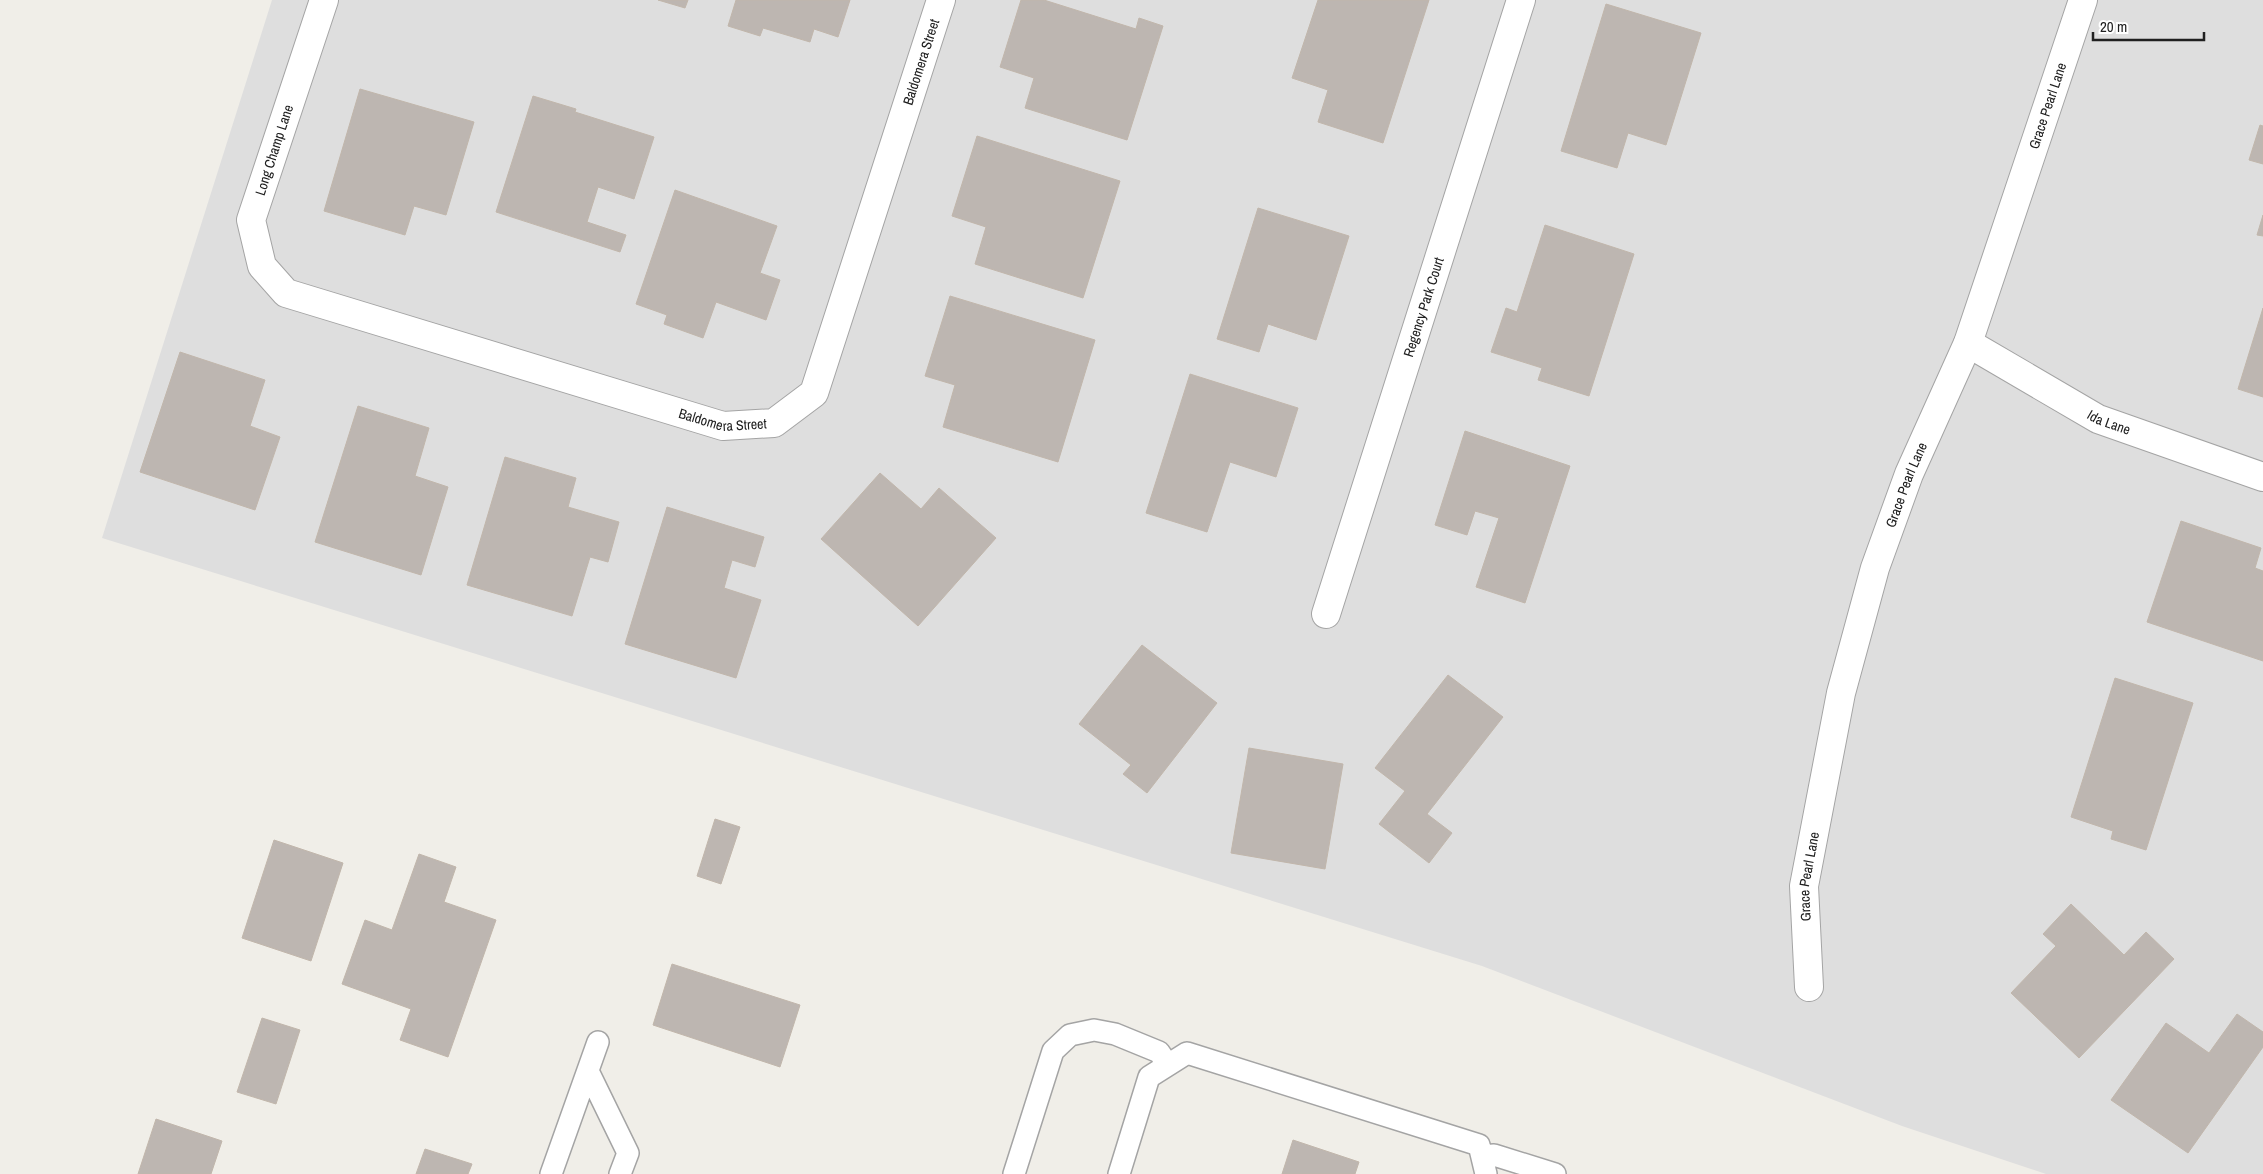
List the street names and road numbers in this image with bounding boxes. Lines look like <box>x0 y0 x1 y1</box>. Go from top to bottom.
street label: Baldomera Street <box>899 17 943 107</box>
street label: Grace Pearl Lane <box>2025 60 2070 151</box>
street label: Long Champ Lane <box>251 102 297 198</box>
street label: Regency Park Court <box>1399 255 1448 359</box>
street label: Baldomera Street <box>677 404 767 435</box>
street label: Ida Lane <box>2084 406 2133 439</box>
street label: Grace Pearl Lane <box>1881 439 1931 530</box>
street label: Grace Pearl Lane <box>1795 830 1823 922</box>

